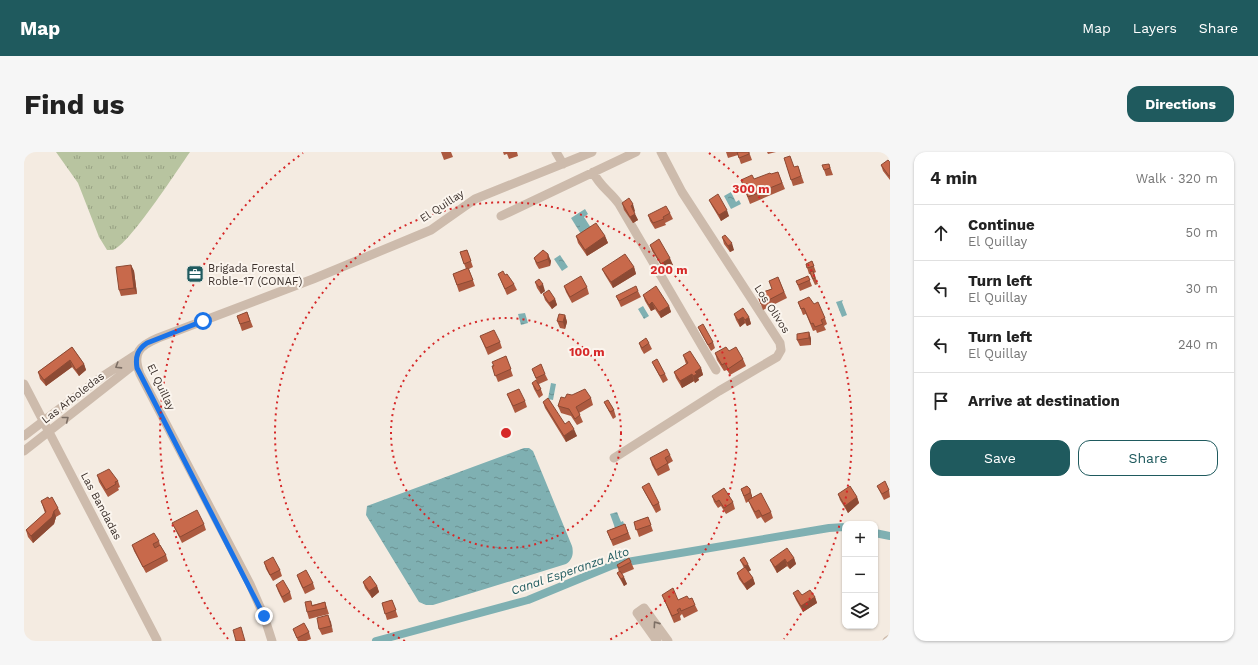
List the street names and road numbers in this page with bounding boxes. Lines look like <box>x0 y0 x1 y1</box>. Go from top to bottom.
street label: El Quillay <box>417 187 467 225</box>
street label: Los Olivos <box>752 282 793 336</box>
street label: El Quillay <box>144 362 178 413</box>
street label: Las Arboledas <box>39 369 107 426</box>
street label: Las Bandadas <box>78 470 124 542</box>

